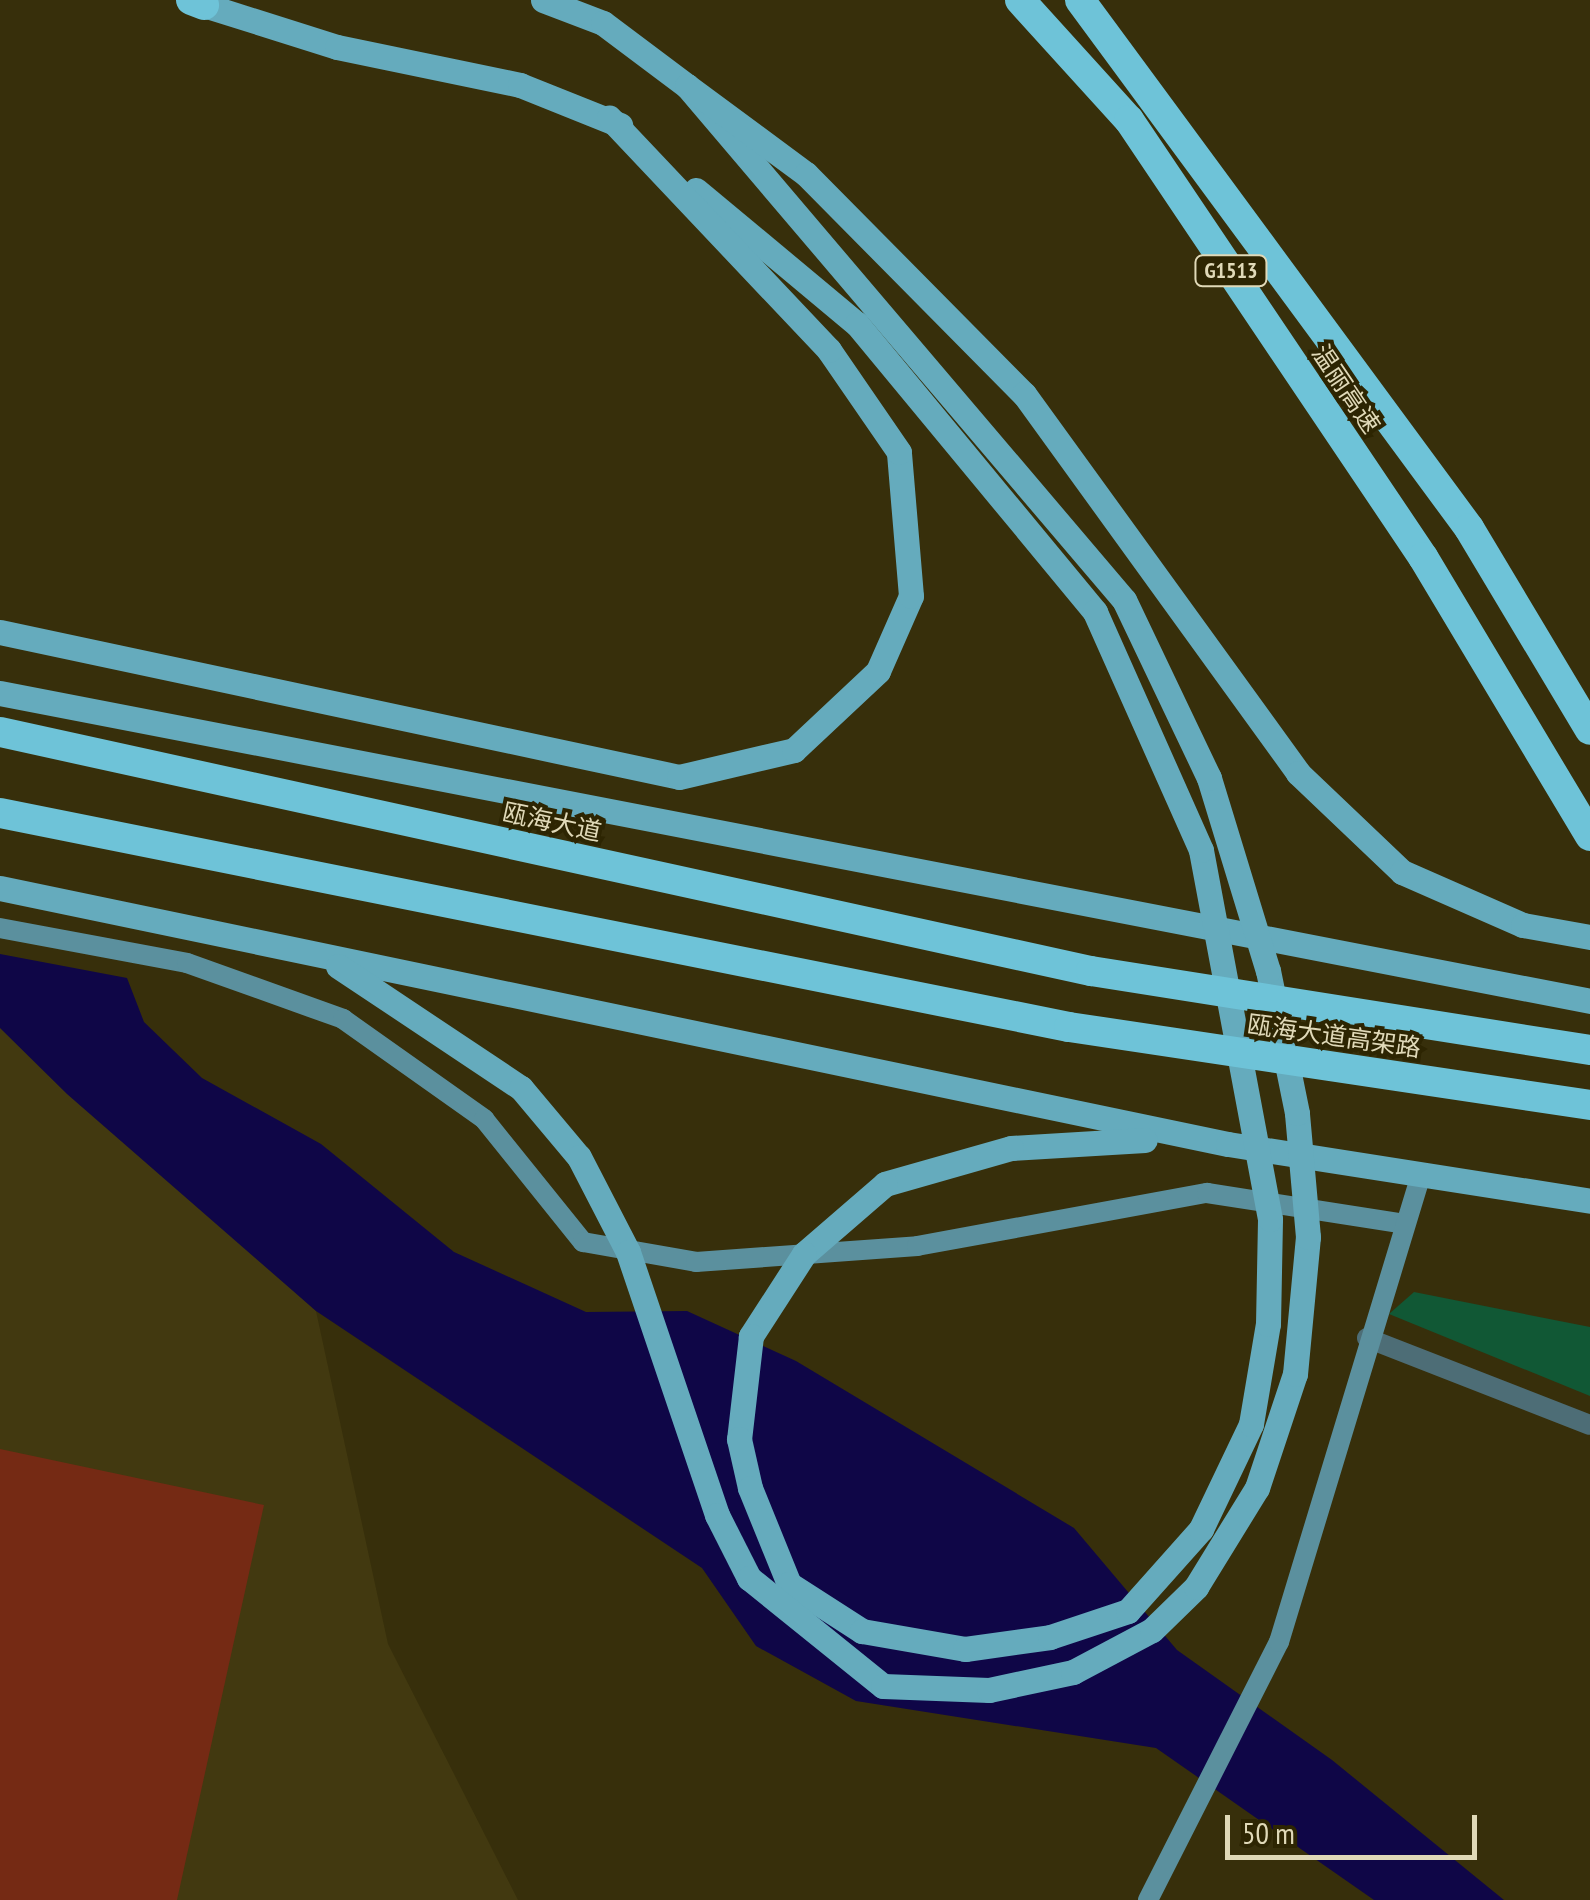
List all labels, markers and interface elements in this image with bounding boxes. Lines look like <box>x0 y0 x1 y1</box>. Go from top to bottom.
road number: G1513 <box>1194 254 1268 288</box>
street label: 温丽高速 <box>1306 339 1386 439</box>
street label: 瓯海大道 <box>500 797 604 847</box>
street label: 瓯海大道高架路 <box>1245 1009 1423 1063</box>
scale bar <box>1230 1795 1482 1857</box>
text: 50 m <box>1242 1813 1295 1852</box>

